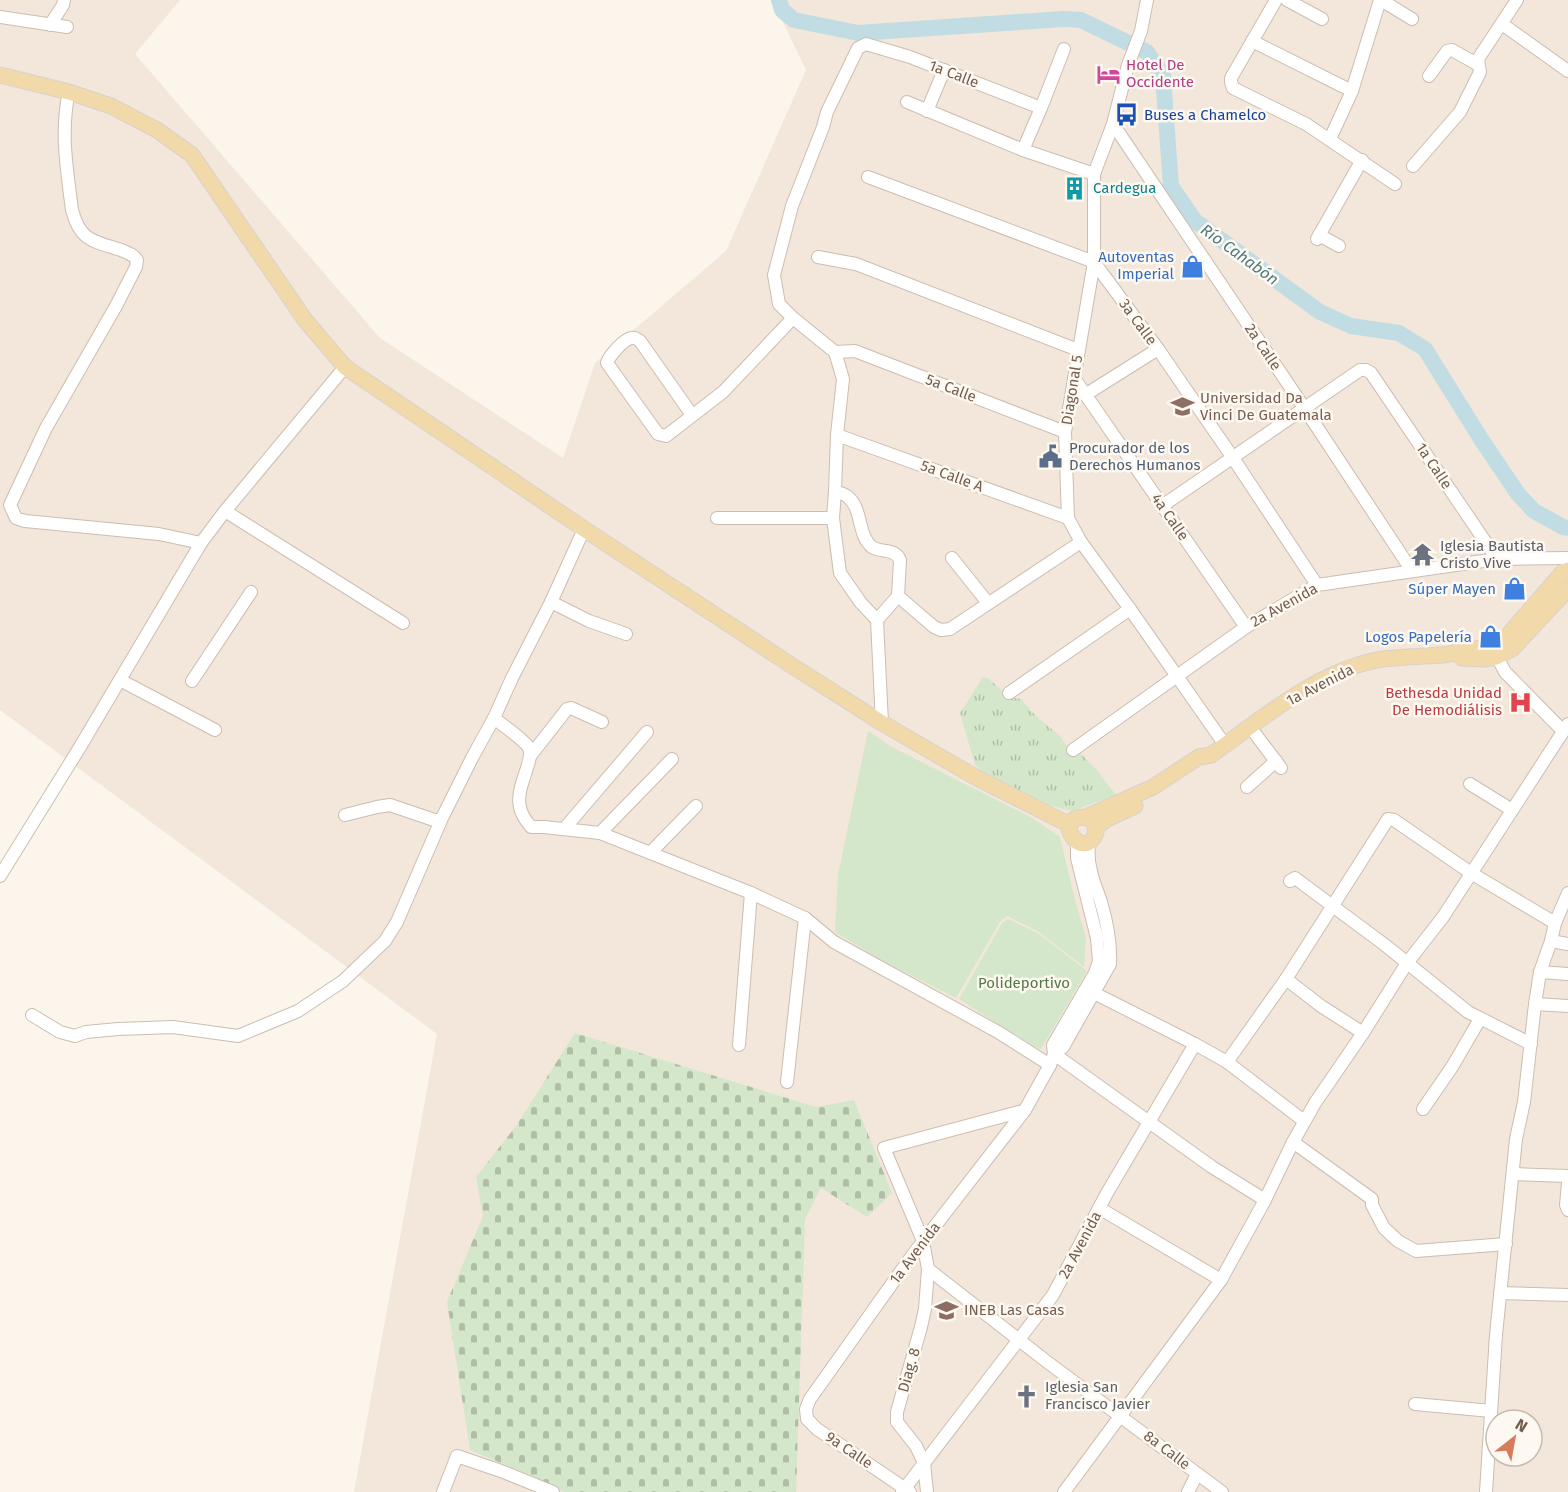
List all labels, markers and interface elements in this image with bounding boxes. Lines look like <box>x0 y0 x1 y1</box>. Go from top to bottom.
street label: 1a Calle <box>927 56 981 92</box>
place label: Hotel De Occidente <box>1126 56 1194 91</box>
hotel icon: Hotel De Occidente <box>1095 61 1121 87</box>
bus stop icon: Buses a Chamelco <box>1113 102 1139 128</box>
place label: Buses a Chamelco <box>1144 106 1266 124</box>
building icon: Cardegua <box>1062 175 1088 201</box>
place label: Cardegua <box>1093 179 1156 197</box>
water label: Río Cahabón <box>1197 220 1282 289</box>
place label: Autoventas Imperial <box>1098 248 1175 283</box>
shop icon: Autoventas Imperial <box>1179 253 1205 279</box>
street label: 3a Calle <box>1115 295 1161 349</box>
street label: 2a Calle <box>1241 320 1285 374</box>
street label: Diagonal 5 <box>1058 354 1086 426</box>
street label: 5a Calle <box>923 370 979 406</box>
place label: Universidad Da Vinci De Guatemala <box>1200 389 1332 424</box>
school or university icon: Universidad Da Vinci De Guatemala <box>1169 394 1195 420</box>
place label: Procurador de los Derechos Humanos <box>1069 439 1201 474</box>
street label: 1a Calle <box>1412 440 1456 492</box>
public building icon: Procurador de los Derechos Humanos <box>1038 444 1064 470</box>
street label: 5a Calle A <box>918 456 986 496</box>
street label: 4a Calle <box>1147 490 1193 544</box>
place label: Iglesia Bautista Cristo Vive <box>1440 537 1544 572</box>
temple icon: Iglesia Bautista Cristo Vive <box>1409 542 1435 568</box>
shop icon: Súper Mayen <box>1501 576 1527 602</box>
street label: 2a Avenida <box>1247 579 1321 631</box>
place label: Súper Mayen <box>1408 580 1496 598</box>
shop icon: Logos Papelería <box>1477 624 1503 650</box>
place label: Logos Papelería <box>1365 628 1472 646</box>
street label: 1a Avenida <box>1283 660 1357 710</box>
place label: Bethesda Unidad De Hemodiálisis <box>1385 684 1502 719</box>
hospital icon: Bethesda Unidad De Hemodiálisis <box>1507 689 1533 715</box>
park label: Polideportivo <box>978 974 1070 992</box>
street label: 2a Avenida <box>1055 1208 1105 1282</box>
street label: 1a Avenida <box>886 1218 944 1288</box>
school or university icon: INEB Las Casas <box>933 1297 959 1323</box>
place label: INEB Las Casas <box>964 1301 1064 1319</box>
street label: Diag. 8 <box>894 1346 924 1394</box>
place label: Iglesia San Francisco Javier <box>1045 1378 1150 1413</box>
church icon: Iglesia San Francisco Javier <box>1014 1383 1040 1409</box>
north arrow <box>1484 1408 1544 1468</box>
text: N <box>1512 1415 1531 1436</box>
street label: 8a Calle <box>1140 1427 1194 1473</box>
street label: 9a Calle <box>822 1428 876 1472</box>

